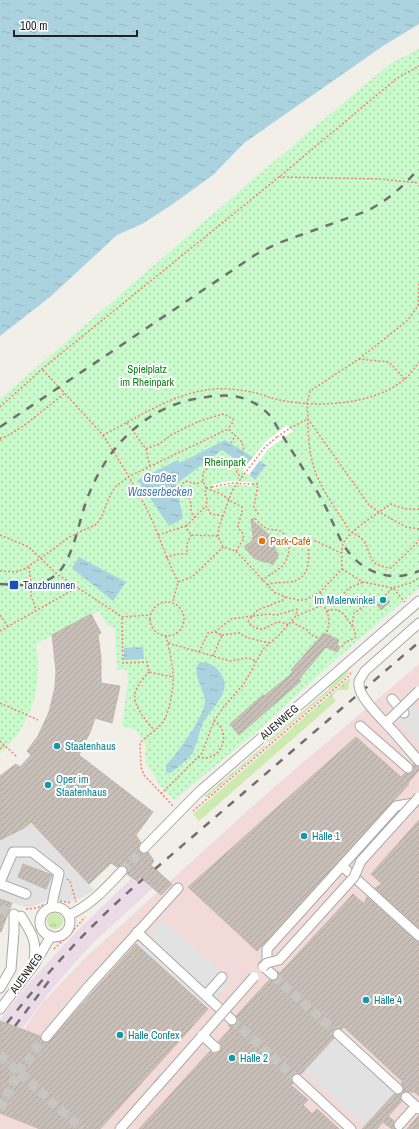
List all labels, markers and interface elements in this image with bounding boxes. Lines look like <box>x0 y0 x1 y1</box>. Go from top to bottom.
scale bar <box>14 12 137 38</box>
text: 100 m <box>20 18 47 34</box>
park label: Spielplatz im Rheinpark <box>120 362 175 389</box>
park label: Rheinpark <box>204 455 246 469</box>
water label: Großes Wasserbecken <box>128 470 192 500</box>
place label: Park-Café <box>270 534 311 548</box>
marker: Park-Café <box>257 536 267 546</box>
place label: Tanzbrunnen <box>23 578 75 592</box>
marker: Tanzbrunnen <box>8 579 20 591</box>
place label: Im Malerwinkel <box>314 593 375 607</box>
marker: Im Malerwinkel <box>378 595 388 605</box>
street label: AUENWEG <box>256 701 301 743</box>
place label: Staatenhaus <box>65 739 116 753</box>
marker: Staatenhaus <box>52 741 62 751</box>
place label: Oper im Staatenhaus <box>56 772 107 799</box>
marker: Oper im Staatenhaus <box>43 780 53 790</box>
place label: Halle 1 <box>312 829 340 843</box>
marker: Halle 1 <box>299 831 309 841</box>
street label: AUENWEG <box>6 950 45 997</box>
place label: Halle 4 <box>374 993 402 1007</box>
marker: Halle 4 <box>361 995 371 1005</box>
place label: Halle Confex <box>128 1028 180 1042</box>
marker: Halle Confex <box>115 1030 125 1040</box>
place label: Halle 2 <box>240 1051 268 1065</box>
marker: Halle 2 <box>227 1053 237 1063</box>

